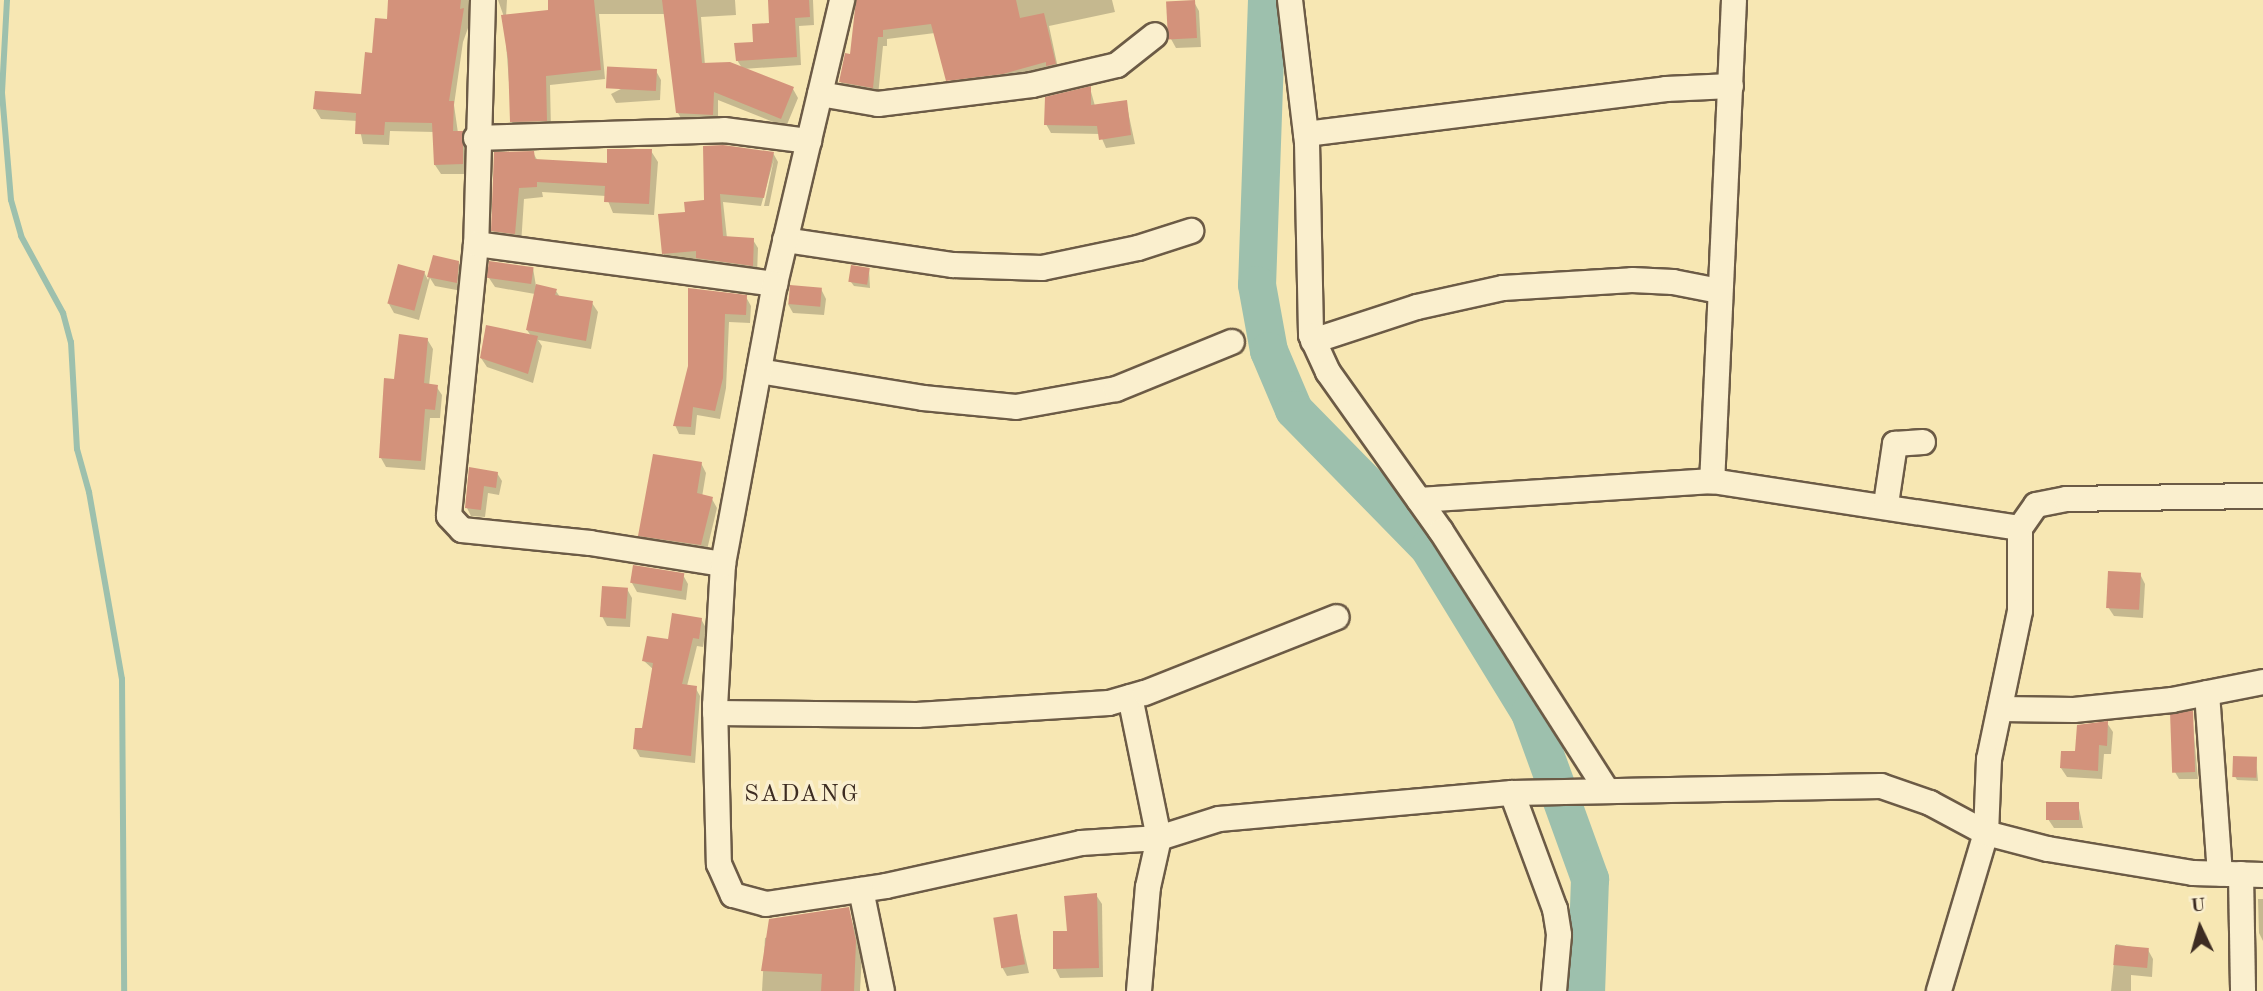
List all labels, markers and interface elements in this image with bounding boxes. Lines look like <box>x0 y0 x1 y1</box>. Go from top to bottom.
district label: SADANG <box>745 782 859 810</box>
north arrow <box>2165 893 2235 963</box>
text: U <box>2190 896 2206 917</box>

